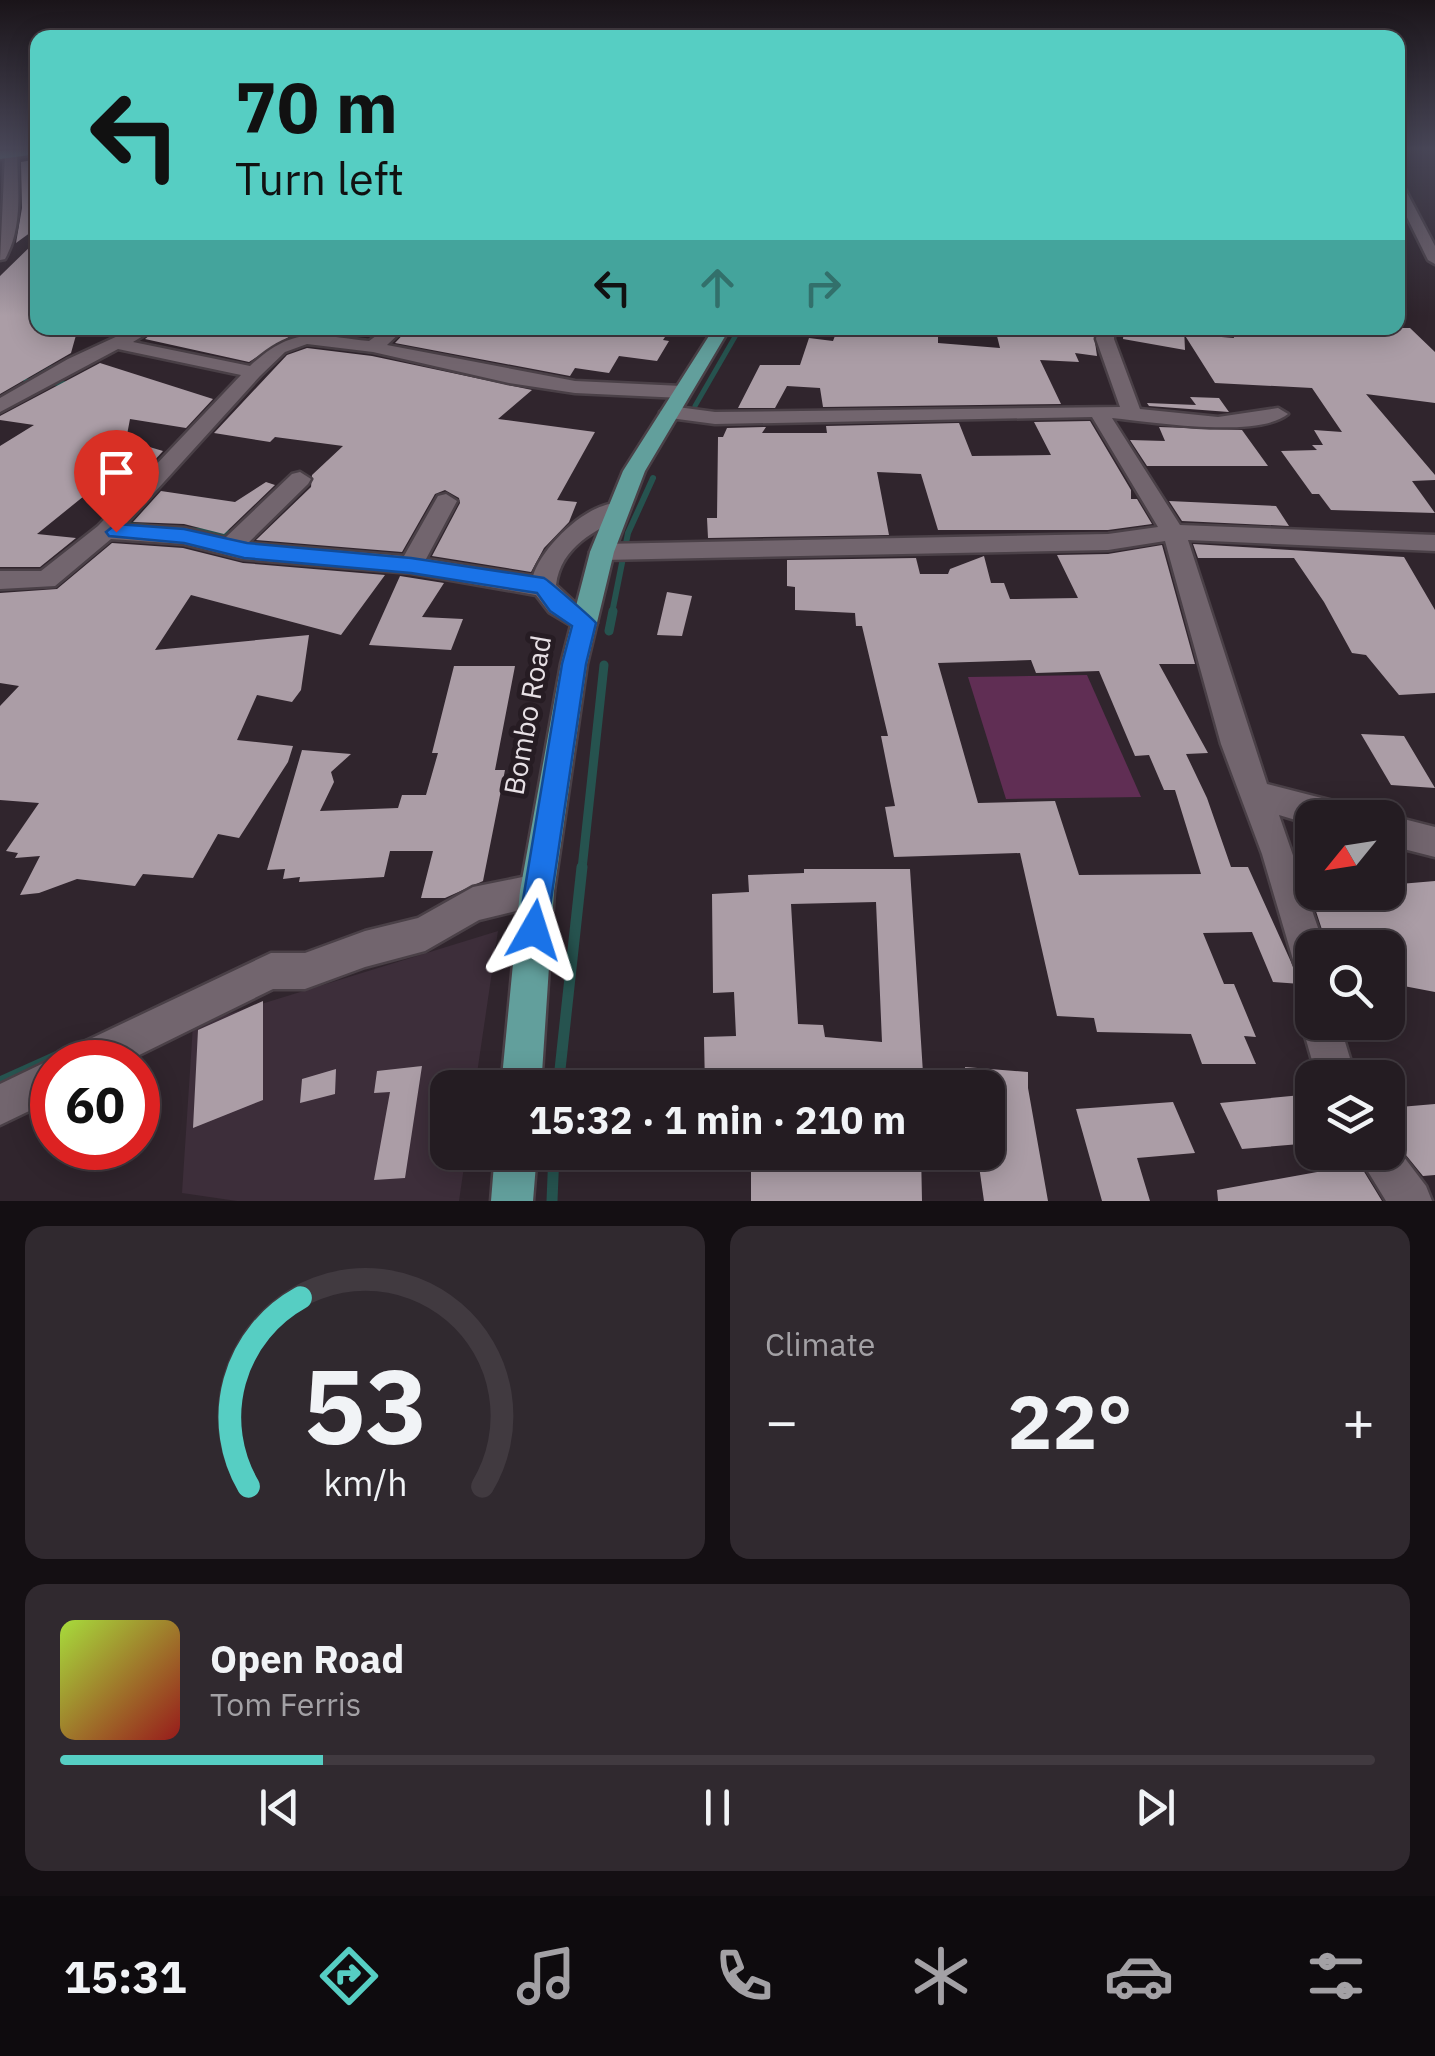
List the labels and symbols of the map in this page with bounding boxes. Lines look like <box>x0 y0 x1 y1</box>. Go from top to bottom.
pin <box>74 430 159 533</box>
street label: Bombo Road <box>495 632 559 798</box>
north arrow <box>1295 800 1405 910</box>
position arrow <box>482 878 586 982</box>
speed limit sign: 60 <box>30 1040 160 1170</box>

